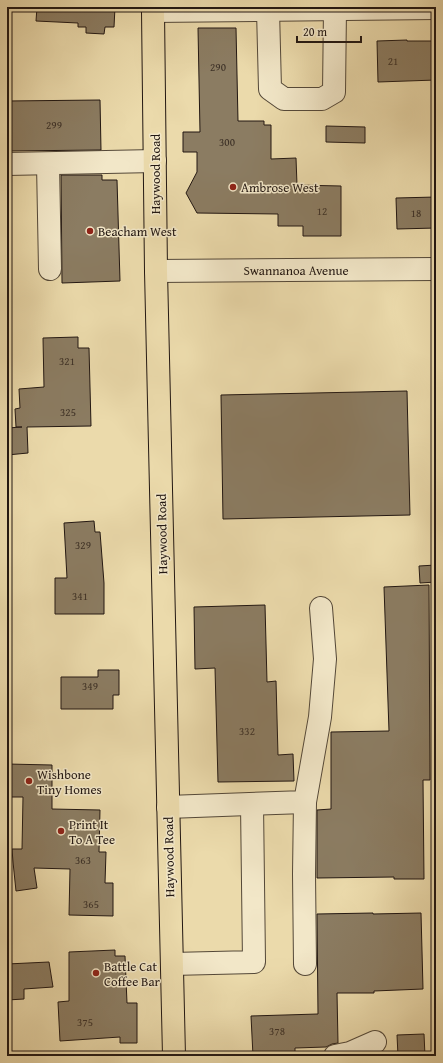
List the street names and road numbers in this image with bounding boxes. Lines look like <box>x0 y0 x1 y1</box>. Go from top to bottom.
street label: Haywood Road <box>146 134 165 214</box>
street label: Swannanoa Avenue <box>243 261 349 280</box>
street label: Haywood Road <box>152 494 172 574</box>
street label: Haywood Road <box>159 817 179 897</box>

